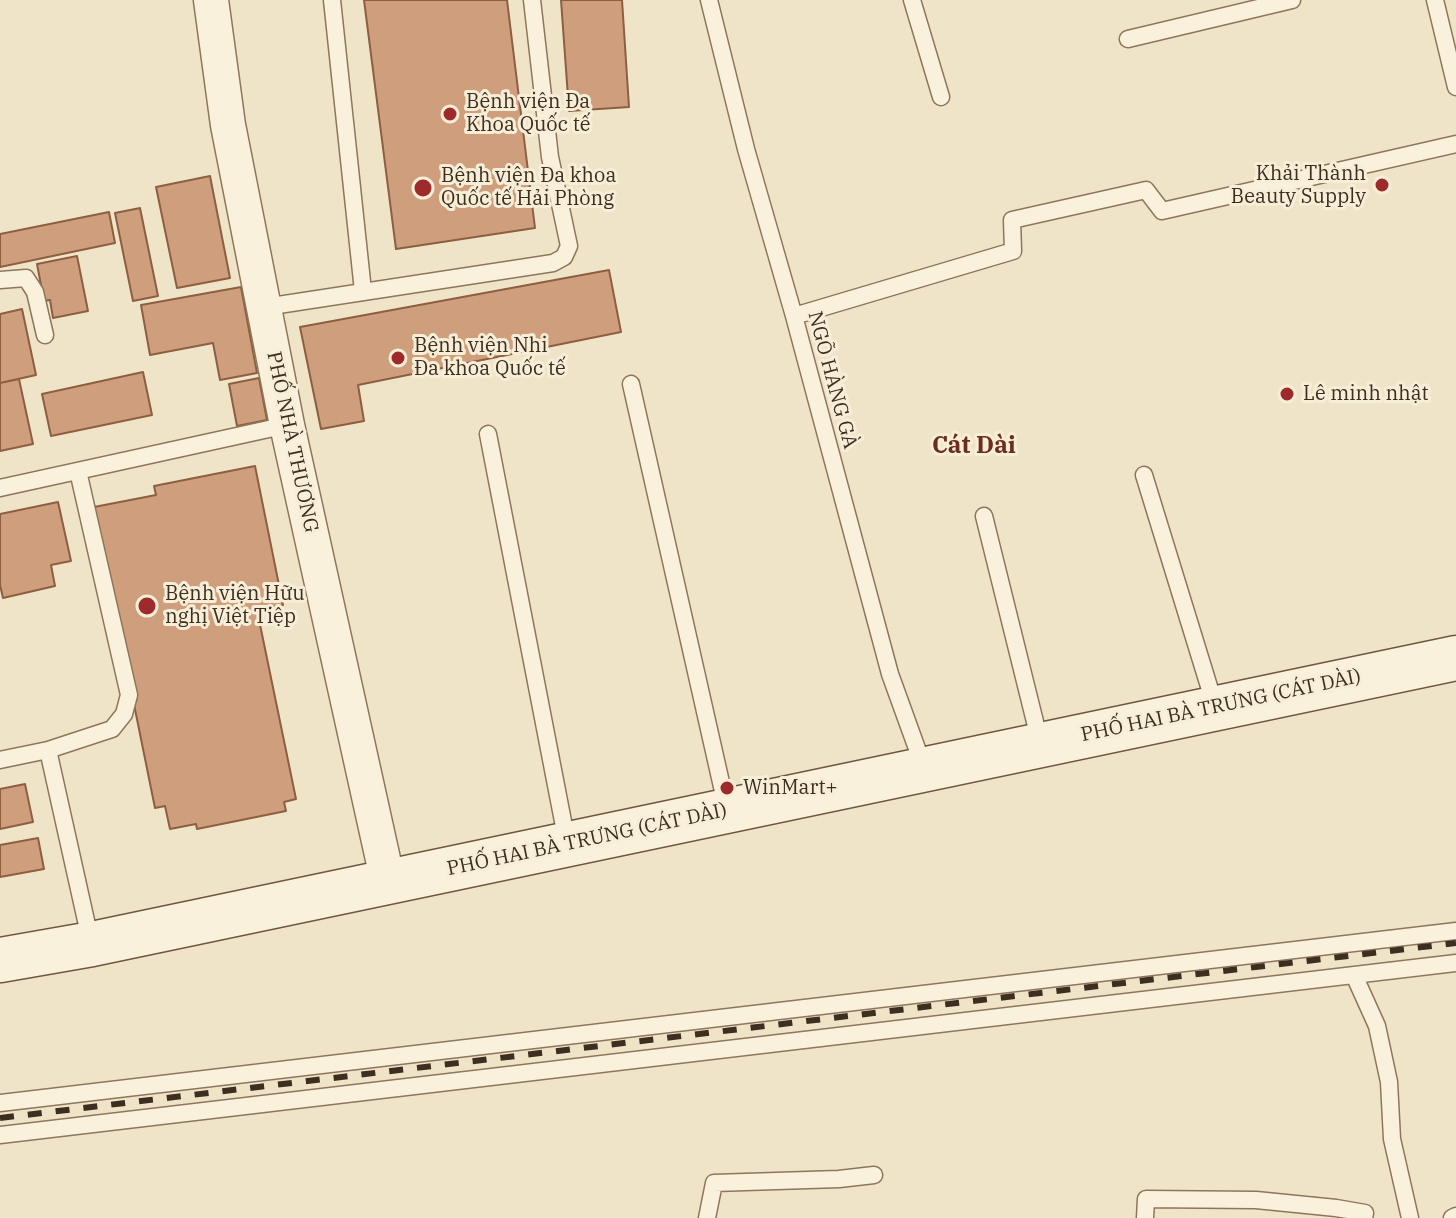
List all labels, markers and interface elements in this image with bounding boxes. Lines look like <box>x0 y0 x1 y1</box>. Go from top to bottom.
place label: Bệnh viện Đa Khoa Quốc tế <box>466 90 591 137</box>
marker: Bệnh viện Đa Khoa Quốc tế <box>441 105 459 123</box>
place label: Khải Thành Beauty Supply <box>1231 162 1366 209</box>
place label: Bệnh viện Đa khoa Quốc tế Hải Phòng <box>441 164 616 211</box>
marker: Khải Thành Beauty Supply <box>1373 176 1391 194</box>
marker: Bệnh viện Đa khoa Quốc tế Hải Phòng <box>412 177 434 199</box>
street label: NGÕ HÀNG GÀ <box>802 309 862 451</box>
place label: Bệnh viện Nhi Đa khoa Quốc tế <box>414 334 566 381</box>
street label: PHỐ NHÀ THƯƠNG <box>261 349 323 535</box>
marker: Bệnh viện Nhi Đa khoa Quốc tế <box>389 349 407 367</box>
place label: Lê minh nhật <box>1303 382 1429 406</box>
marker: Lê minh nhật <box>1278 385 1296 403</box>
district label: Cát Dài <box>932 432 1016 460</box>
place label: Bệnh viện Hữu nghị Việt Tiệp <box>165 582 305 629</box>
marker: Bệnh viện Hữu nghị Việt Tiệp <box>136 595 158 617</box>
street label: PHỐ HAI BÀ TRƯNG (CÁT DÀI) <box>1079 665 1363 747</box>
place label: WinMart+ <box>743 776 838 800</box>
marker: WinMart+ <box>718 779 736 797</box>
street label: PHỐ HAI BÀ TRƯNG (CÁT DÀI) <box>445 799 729 881</box>

